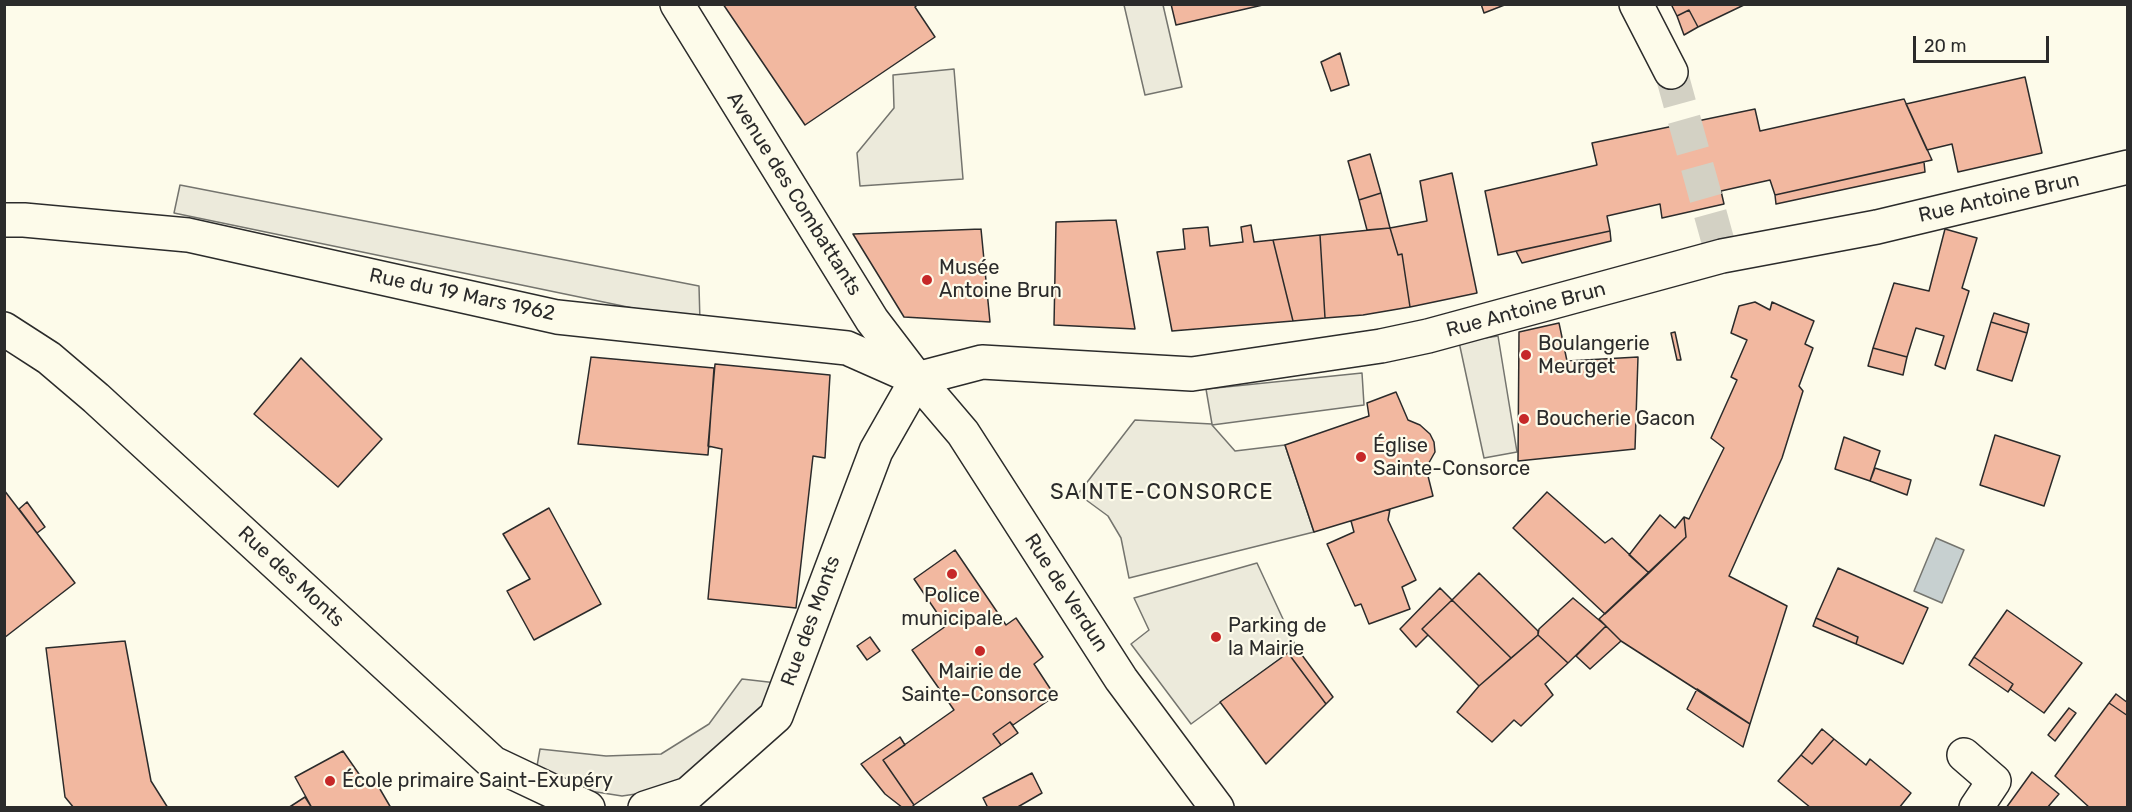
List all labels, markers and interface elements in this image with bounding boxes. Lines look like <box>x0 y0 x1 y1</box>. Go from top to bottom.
scale bar <box>1916 24 2052 62</box>
text: 20 m <box>1924 35 1966 57</box>
street label: Avenue des Combattants <box>721 88 867 300</box>
street label: Rue Antoine Brun <box>1916 168 2082 228</box>
place label: Musée Antoine Brun <box>939 256 1062 303</box>
street label: Rue du 19 Mars 1962 <box>367 264 557 326</box>
marker: Musée Antoine Brun <box>920 273 934 287</box>
street label: Rue Antoine Brun <box>1444 277 1608 343</box>
place label: Boulangerie Meurget <box>1538 332 1650 379</box>
marker: Boulangerie Meurget <box>1519 348 1533 362</box>
place label: Boucherie Gacon <box>1536 407 1695 431</box>
marker: Boucherie Gacon <box>1517 412 1531 426</box>
place label: Église Sainte-Consorce <box>1373 434 1530 481</box>
marker: Église Sainte-Consorce <box>1354 450 1368 464</box>
district label: SAINTE-CONSORCE <box>1050 480 1274 506</box>
street label: Rue des Monts <box>233 522 349 632</box>
street label: Rue de Verdun <box>1019 529 1113 657</box>
street label: Rue des Monts <box>776 553 846 689</box>
marker: Police municipale <box>945 567 959 581</box>
place label: Police municipale <box>901 584 1003 631</box>
place label: Parking de la Mairie <box>1228 614 1327 661</box>
marker: Parking de la Mairie <box>1209 630 1223 644</box>
marker: Mairie de Sainte-Consorce <box>973 644 987 658</box>
place label: Mairie de Sainte-Consorce <box>901 660 1059 707</box>
place label: École primaire Saint-Exupéry <box>342 769 613 793</box>
marker: École primaire Saint-Exupéry <box>323 774 337 788</box>

